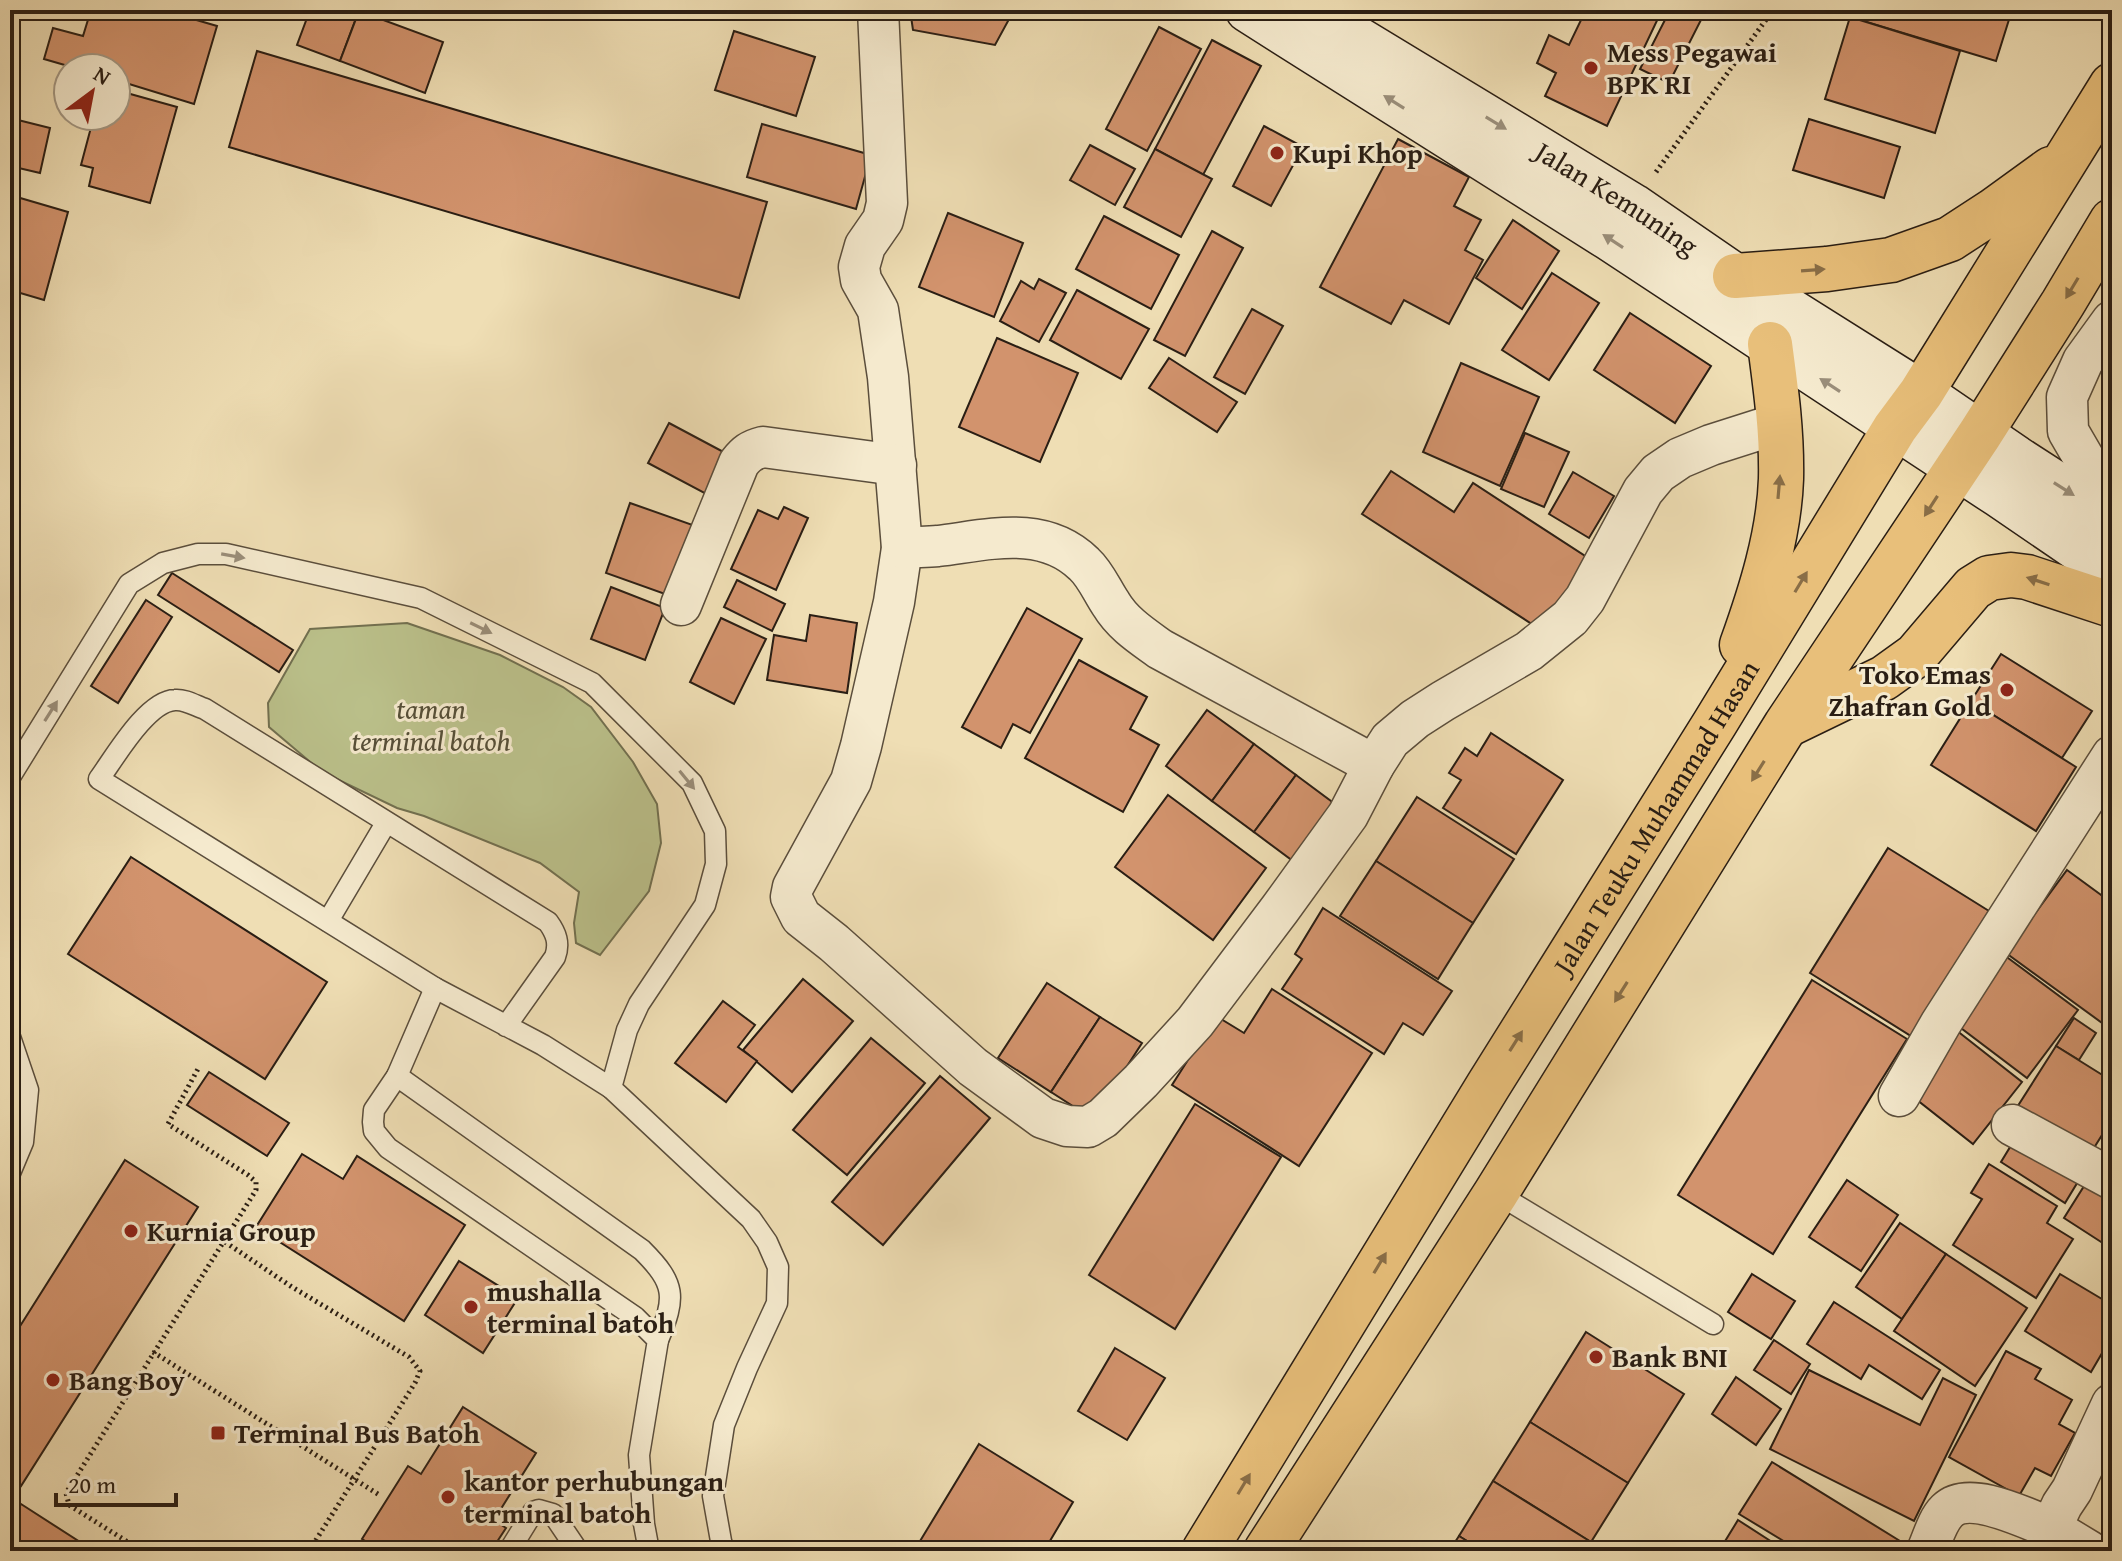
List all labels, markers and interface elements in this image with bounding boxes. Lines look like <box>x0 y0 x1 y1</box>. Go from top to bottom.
place label: Mess Pegawai BPK RI <box>1607 31 1777 104</box>
north arrow <box>52 52 132 132</box>
text: N <box>88 58 118 93</box>
marker: Mess Pegawai BPK RI <box>1582 59 1600 77</box>
one-way arrow <box>1383 95 1404 110</box>
one-way arrow <box>1485 116 1507 130</box>
street label: Jalan Kemuning <box>1525 129 1707 265</box>
place label: Kupi Khop <box>1293 132 1423 173</box>
marker: Kupi Khop <box>1268 144 1286 162</box>
one-way arrow <box>1603 234 1624 249</box>
one-way arrow <box>1801 263 1826 276</box>
one-way arrow <box>2065 277 2079 299</box>
one-way arrow <box>1819 378 1840 393</box>
one-way arrow <box>1773 474 1786 499</box>
one-way arrow <box>2053 481 2075 495</box>
one-way arrow <box>1923 496 1938 517</box>
one-way arrow <box>221 551 246 563</box>
one-way arrow <box>1794 571 1808 593</box>
one-way arrow <box>2026 574 2050 586</box>
one-way arrow <box>470 621 493 635</box>
street label: Jalan Teuku Muhammad Hasan <box>1541 652 1769 984</box>
place label: Toko Emas Zhafran Gold <box>1829 653 1992 726</box>
marker: Toko Emas Zhafran Gold <box>1998 681 2016 699</box>
park label: taman terminal batoh <box>351 688 511 761</box>
one-way arrow <box>43 700 57 722</box>
one-way arrow <box>1751 760 1765 782</box>
one-way arrow <box>678 770 695 790</box>
one-way arrow <box>1614 981 1628 1003</box>
one-way arrow <box>1509 1030 1523 1052</box>
place label: Kurnia Group <box>147 1210 316 1251</box>
marker: Kurnia Group <box>122 1222 140 1240</box>
one-way arrow <box>1372 1251 1387 1274</box>
place label: mushalla terminal batoh <box>487 1270 675 1343</box>
marker: mushalla terminal batoh <box>462 1298 480 1316</box>
place label: Bank BNI <box>1612 1336 1728 1377</box>
marker: Bank BNI <box>1587 1348 1605 1366</box>
place label: Bang Boy <box>69 1359 185 1400</box>
marker: Bang Boy <box>44 1371 62 1389</box>
place label: Terminal Bus Batoh <box>234 1412 480 1453</box>
marker: Terminal Bus Batoh <box>209 1424 227 1442</box>
scale bar <box>56 1457 176 1507</box>
place label: kantor perhubungan terminal batoh <box>464 1460 725 1533</box>
text: 20 m <box>68 1467 116 1502</box>
one-way arrow <box>1237 1473 1251 1495</box>
marker: kantor perhubungan terminal batoh <box>439 1488 457 1506</box>

